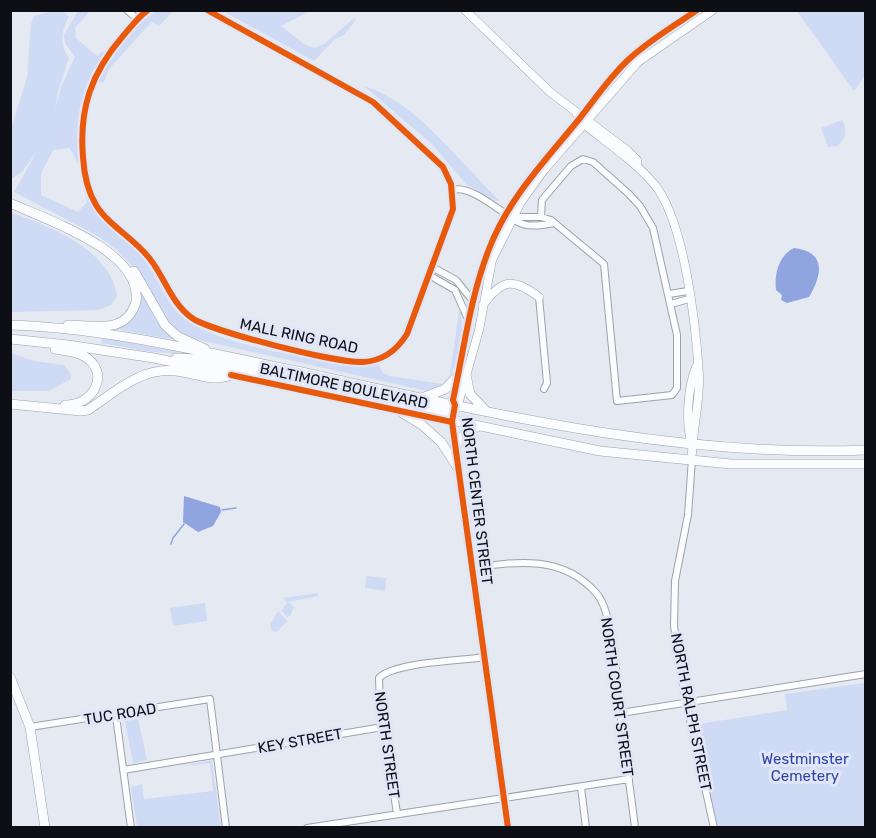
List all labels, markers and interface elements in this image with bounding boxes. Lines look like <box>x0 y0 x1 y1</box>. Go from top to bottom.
street label: MALL RING ROAD <box>238 315 360 357</box>
street label: BALTIMORE BOULEVARD <box>258 359 430 413</box>
street label: NORTH CENTER STREET <box>458 416 496 586</box>
street label: NORTH COURT STREET <box>597 616 637 778</box>
street label: NORTH RALPH STREET <box>667 632 715 793</box>
street label: NORTH STREET <box>371 690 403 800</box>
street label: TUC ROAD <box>83 699 157 729</box>
street label: KEY STREET <box>256 725 344 757</box>
park label: Westminster Cemetery <box>761 750 849 785</box>

